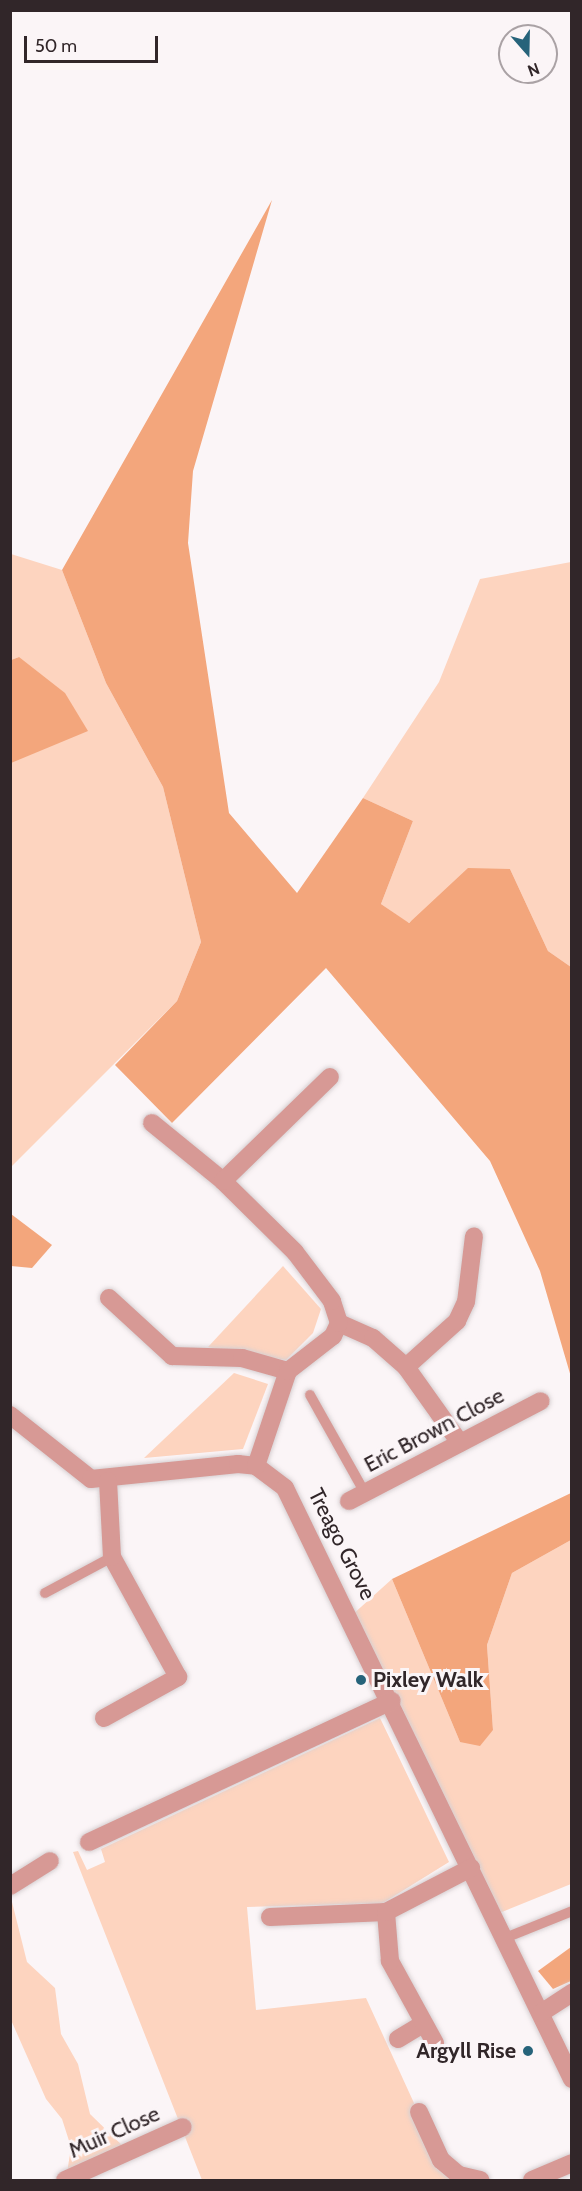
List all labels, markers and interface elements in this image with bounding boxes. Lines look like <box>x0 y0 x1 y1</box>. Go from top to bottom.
scale bar <box>27 24 160 62</box>
north arrow <box>498 24 558 84</box>
text: 50 m <box>35 35 77 57</box>
text: N <box>525 59 542 80</box>
street label: Eric Brown Close <box>360 1382 508 1478</box>
street label: Treago Grove <box>303 1484 381 1604</box>
place label: Pixley Walk <box>373 1667 483 1693</box>
marker: Pixley Walk <box>354 1673 368 1687</box>
place label: Argyll Rise <box>416 2038 516 2064</box>
marker: Argyll Rise <box>521 2044 535 2058</box>
street label: Muir Close <box>64 2100 164 2164</box>

